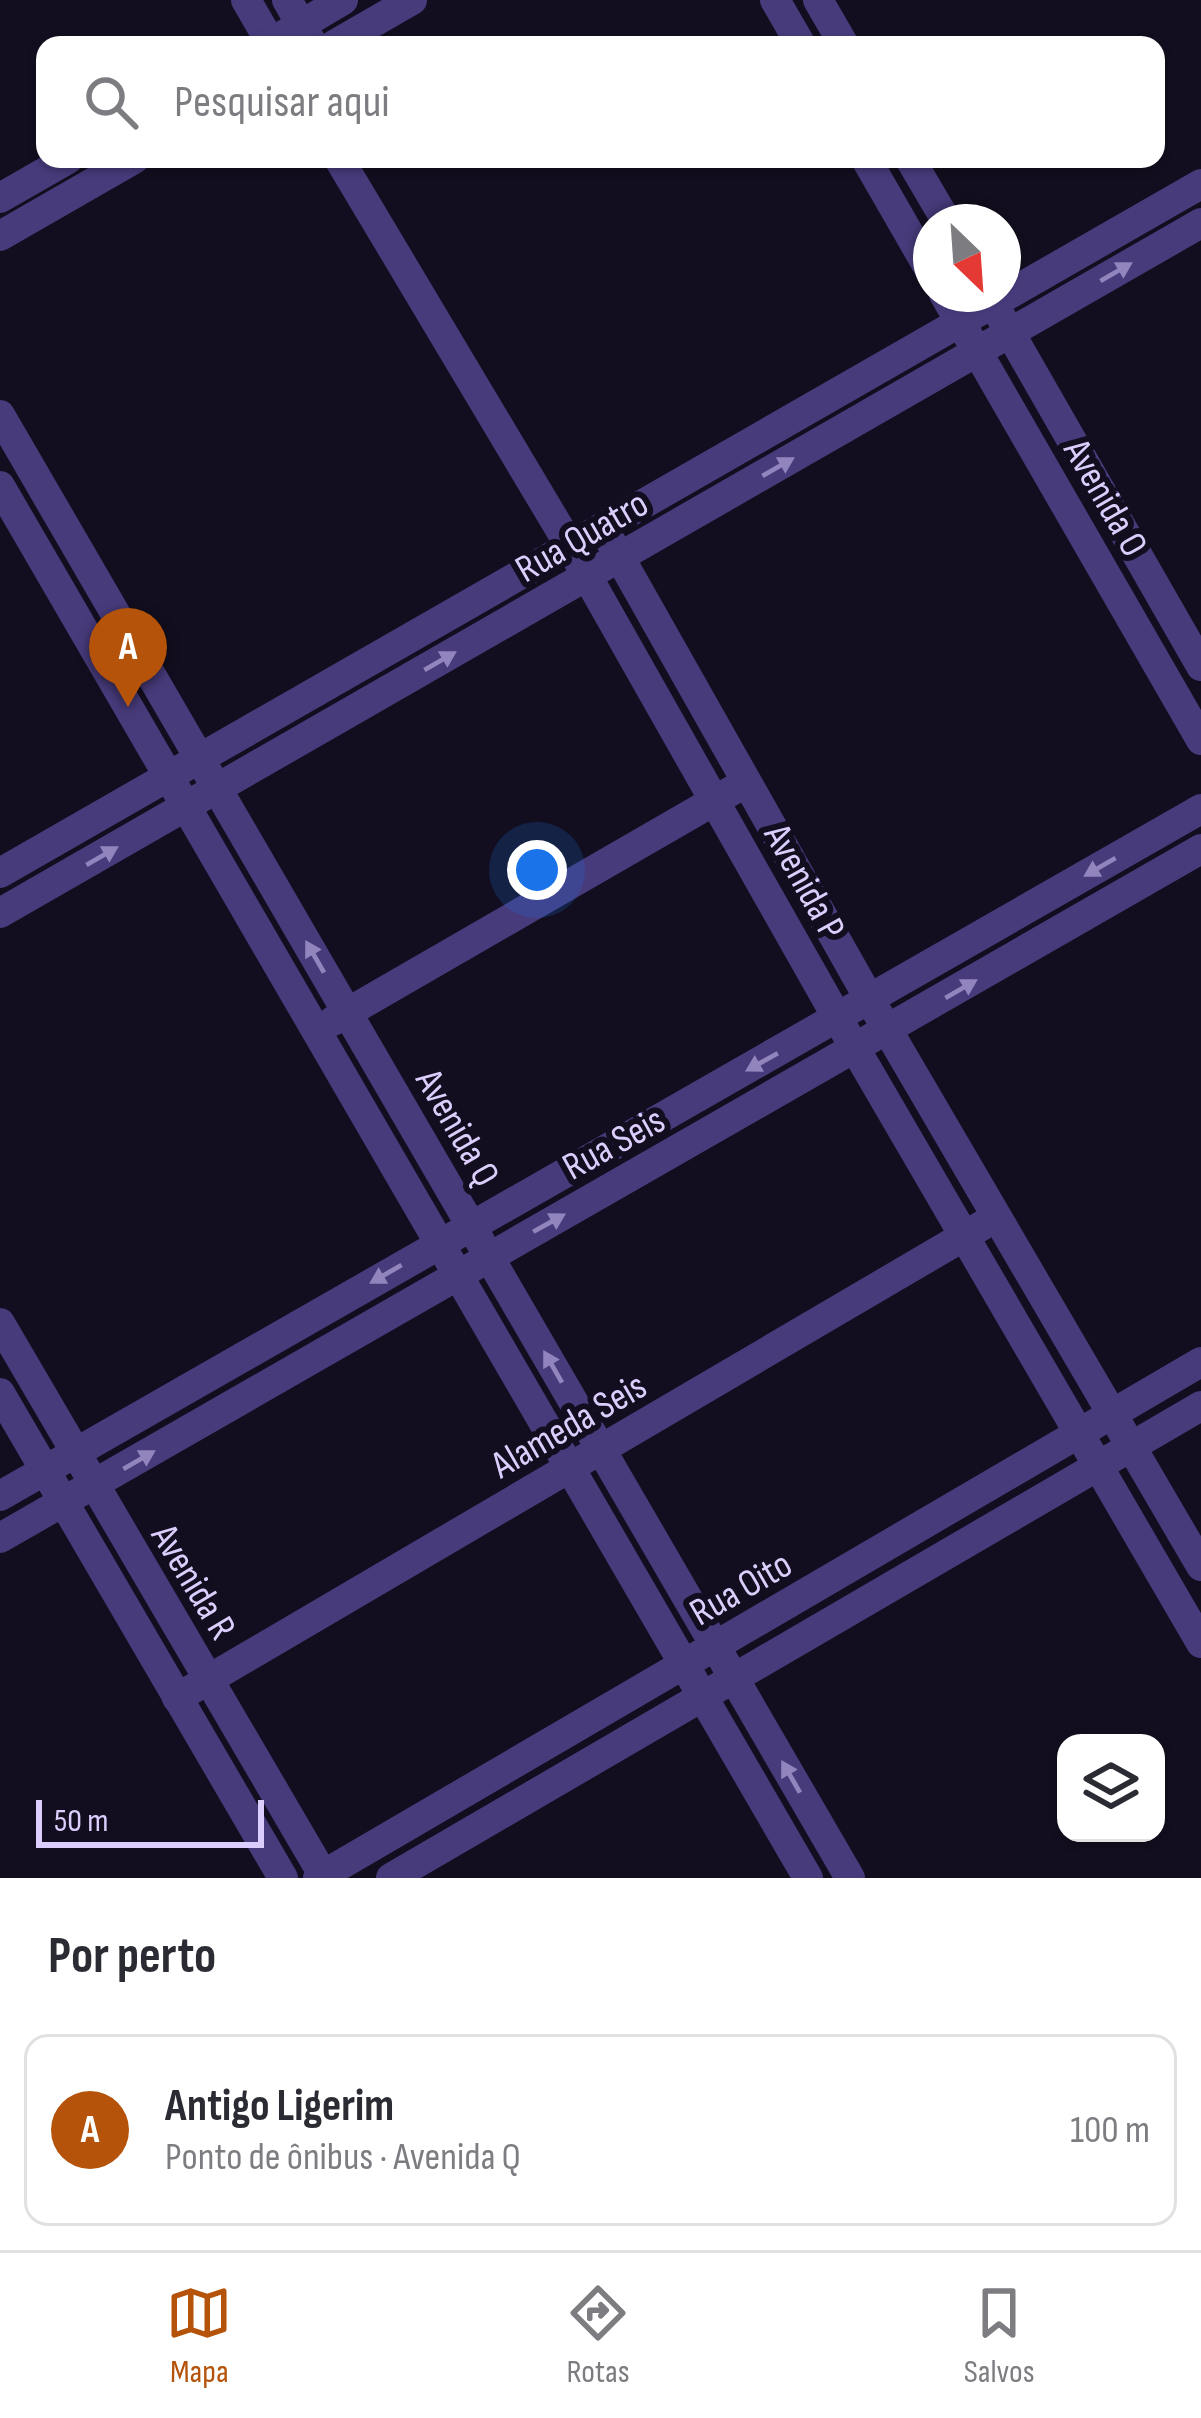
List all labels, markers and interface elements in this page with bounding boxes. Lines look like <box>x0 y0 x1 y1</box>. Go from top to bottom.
search box <box>36 36 1165 168</box>
icon: search <box>78 69 144 135</box>
text: Pesquisar aqui <box>174 75 390 130</box>
north arrow <box>913 204 1021 312</box>
one-way arrow <box>1099 262 1132 283</box>
street label: Avenida O <box>1052 430 1157 565</box>
one-way arrow <box>761 457 795 478</box>
street label: Rua Quatro <box>508 481 657 594</box>
pin: A <box>89 608 167 707</box>
one-way arrow <box>423 652 457 673</box>
street label: Avenida P <box>753 815 855 948</box>
your location <box>507 840 567 900</box>
one-way arrow <box>85 846 118 867</box>
one-way arrow <box>1083 855 1116 876</box>
one-way arrow <box>305 940 326 974</box>
one-way arrow <box>944 979 978 1000</box>
one-way arrow <box>744 1051 779 1072</box>
street label: Avenida Q <box>404 1060 509 1195</box>
street label: Rua Seis <box>555 1097 673 1191</box>
one-way arrow <box>532 1213 566 1234</box>
one-way arrow <box>369 1263 402 1284</box>
one-way arrow <box>544 1350 565 1384</box>
street label: Alameda Seis <box>482 1363 655 1490</box>
one-way arrow <box>122 1451 156 1472</box>
street label: Avenida R <box>140 1515 245 1648</box>
street label: Rua Oito <box>682 1541 801 1637</box>
map controls <box>1057 1734 1165 1842</box>
button: layers <box>1057 1734 1165 1842</box>
one-way arrow <box>782 1760 803 1794</box>
scale bar <box>36 1794 264 1847</box>
text: 50 m <box>54 1801 108 1841</box>
text: Por perto <box>48 1926 216 1987</box>
text: Antigo Ligerim <box>165 2079 394 2134</box>
text: A <box>81 2107 99 2154</box>
text: 100 m <box>1070 2107 1150 2154</box>
text: Ponto de ônibus · Avenida Q <box>165 2134 521 2181</box>
tab: Mapa <box>166 2280 232 2392</box>
tab: Rotas <box>565 2280 631 2392</box>
tab: Salvos <box>964 2280 1035 2392</box>

